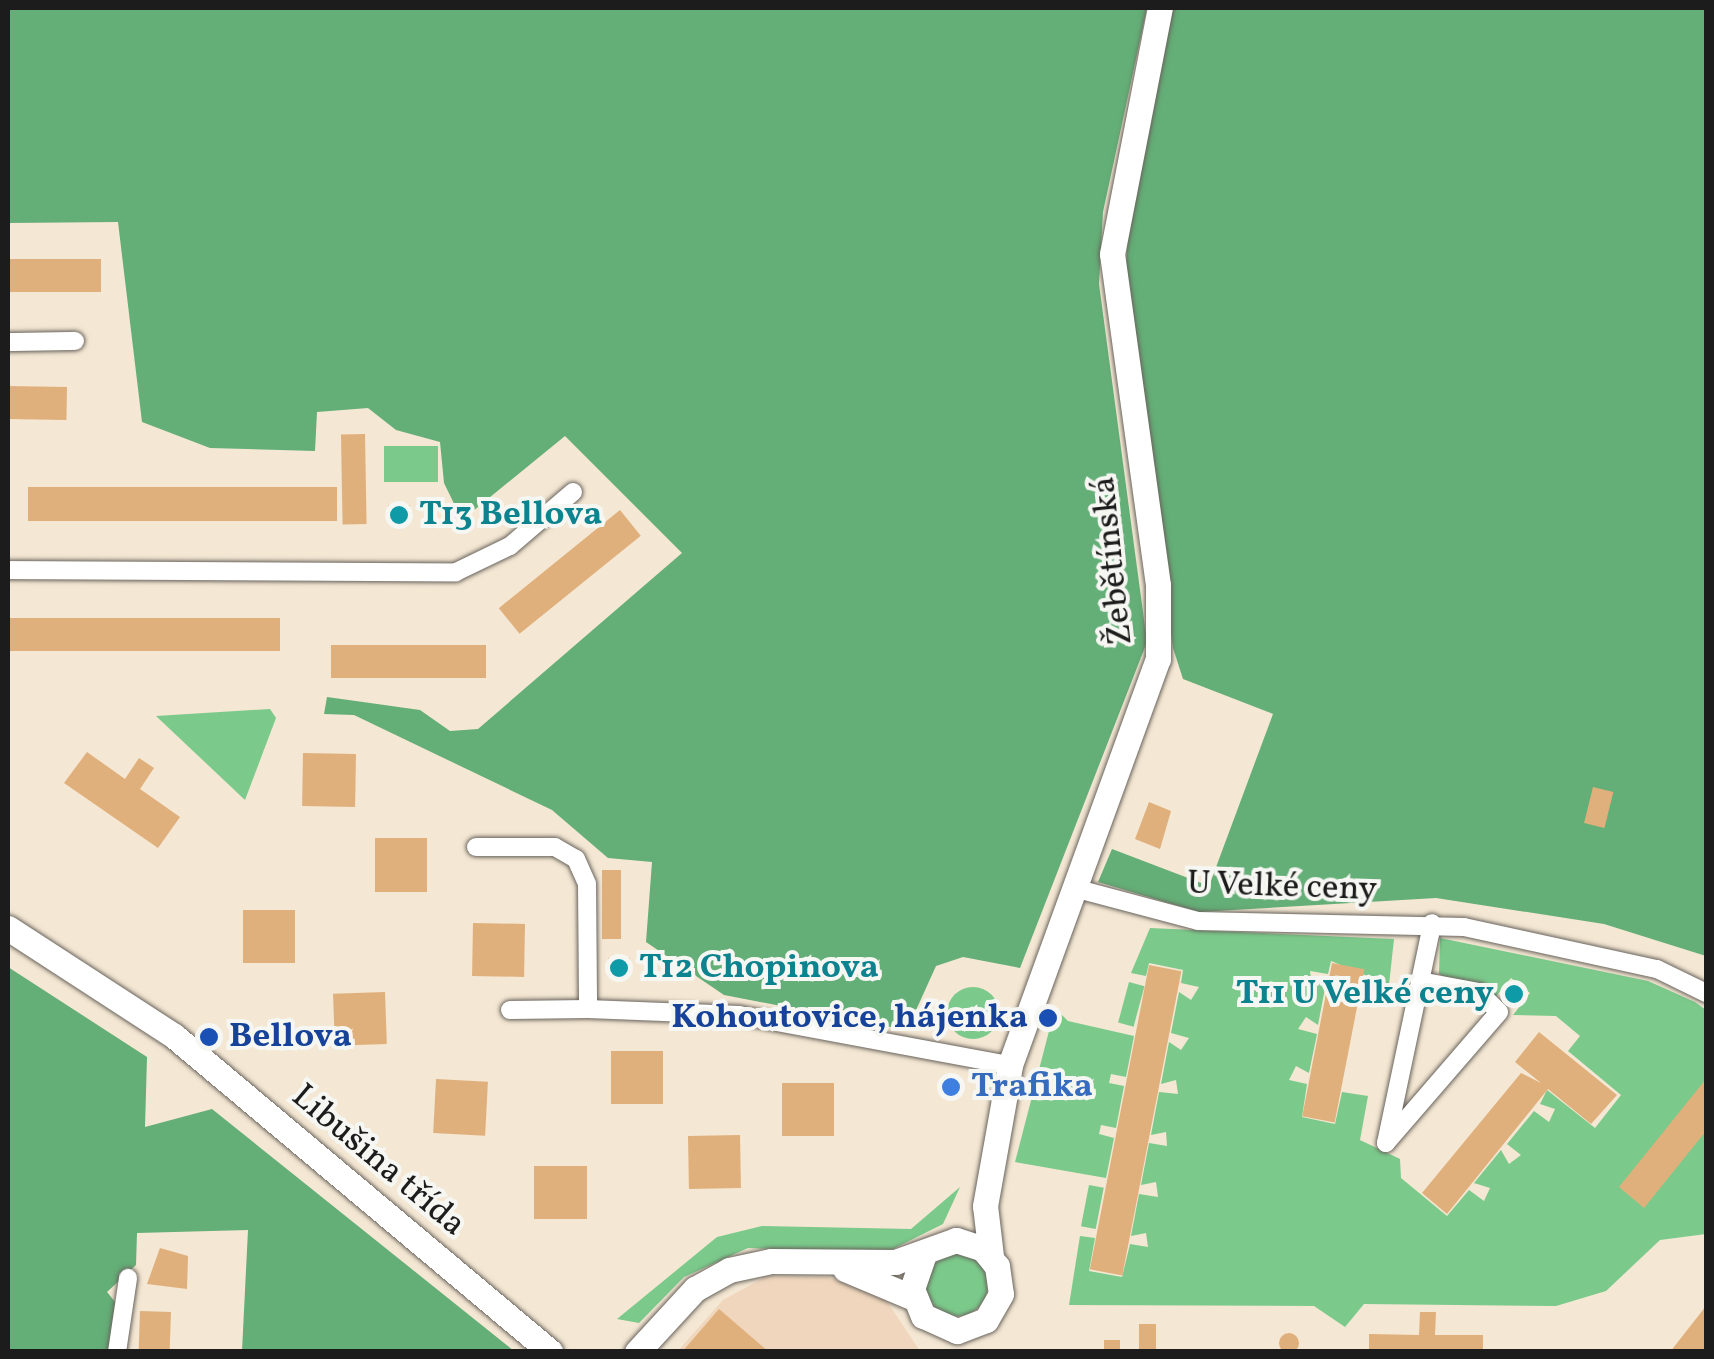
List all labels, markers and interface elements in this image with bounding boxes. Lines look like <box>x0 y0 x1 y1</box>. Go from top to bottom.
street label: Žebětínská <box>1083 474 1143 648</box>
place label: T13 Bellova <box>419 494 602 536</box>
marker: T13 Bellova <box>388 504 410 526</box>
street label: U Velké ceny <box>1186 863 1378 911</box>
place label: T12 Chopinova <box>639 947 879 989</box>
marker: T12 Chopinova <box>608 957 630 979</box>
place label: T11 U Velké ceny <box>1235 973 1494 1015</box>
marker: T11 U Velké ceny <box>1503 983 1525 1005</box>
place label: Kohoutovice, hájenka <box>671 997 1028 1039</box>
marker: Kohoutovice, hájenka <box>1037 1007 1059 1029</box>
place label: Bellova <box>229 1016 352 1058</box>
marker: Bellova <box>198 1026 220 1048</box>
place label: Trafika <box>971 1066 1093 1108</box>
street label: Libušina třída <box>282 1076 474 1246</box>
marker: Trafika <box>940 1076 962 1098</box>

